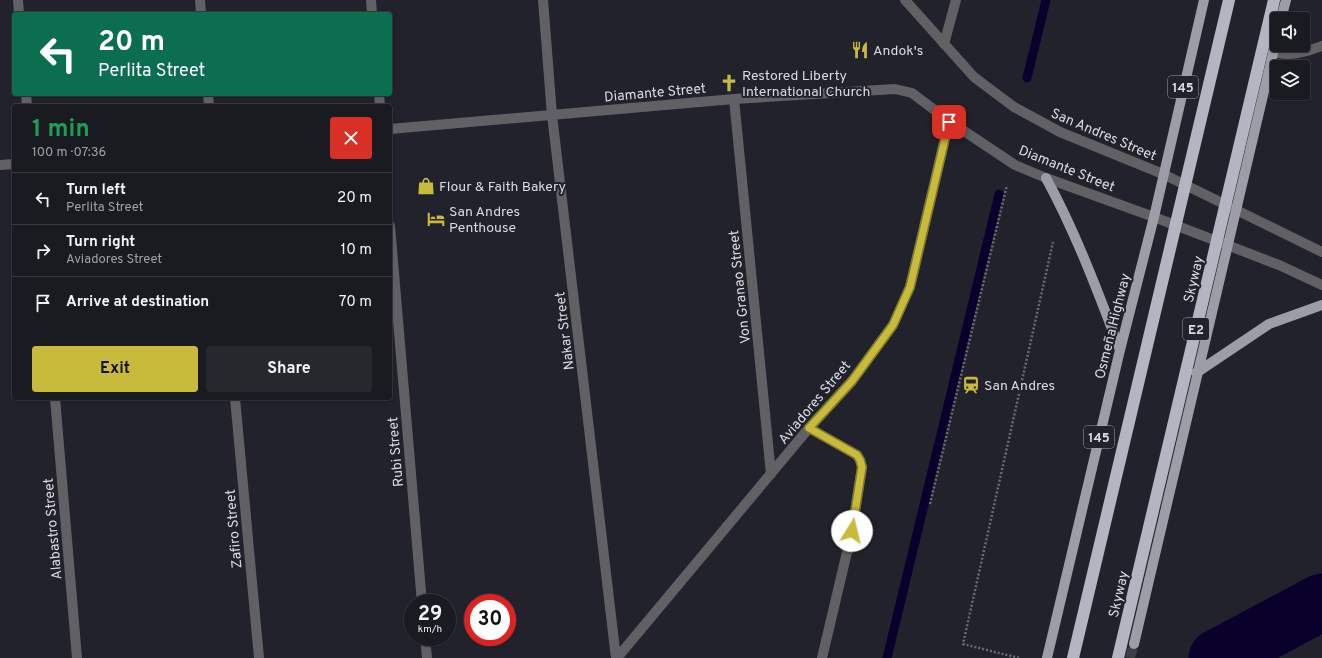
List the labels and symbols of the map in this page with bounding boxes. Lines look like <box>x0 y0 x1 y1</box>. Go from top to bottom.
restaurant icon: Andok's <box>850 40 870 60</box>
place label: Andok's <box>873 43 923 60</box>
place label: Restored Liberty International Church <box>742 68 870 101</box>
church icon: Restored Liberty International Church <box>719 73 739 93</box>
road number: 145 <box>1168 76 1198 98</box>
street label: Diamante Street <box>603 81 707 106</box>
pin <box>932 105 966 139</box>
street label: San Andres Street <box>1048 105 1159 165</box>
street label: Diamante Street <box>1016 142 1117 196</box>
shop icon: Flour & Faith Bakery <box>416 176 436 196</box>
place label: Flour & Faith Bakery <box>439 179 566 196</box>
place label: San Andres Penthouse <box>449 204 520 237</box>
hotel icon: San Andres Penthouse <box>426 209 446 229</box>
street label: Von Granao Street <box>726 229 755 345</box>
street label: Skyway <box>1181 254 1208 304</box>
street label: Osmeña Highway <box>1092 272 1135 381</box>
street label: Nakar Street <box>552 291 579 371</box>
road number: E2 <box>1183 318 1209 340</box>
street label: Aviadores Street <box>775 358 855 448</box>
station icon: San Andres <box>961 375 981 395</box>
place label: San Andres <box>984 378 1055 395</box>
street label: Rubi Street <box>385 416 408 488</box>
road number: 145 <box>1084 426 1114 448</box>
street label: Alabastro Street <box>41 477 66 580</box>
street label: Zafiro Street <box>223 489 246 569</box>
position arrow <box>831 510 873 552</box>
street label: Skyway <box>1106 569 1133 619</box>
speed limit sign: 30 <box>464 594 516 646</box>

